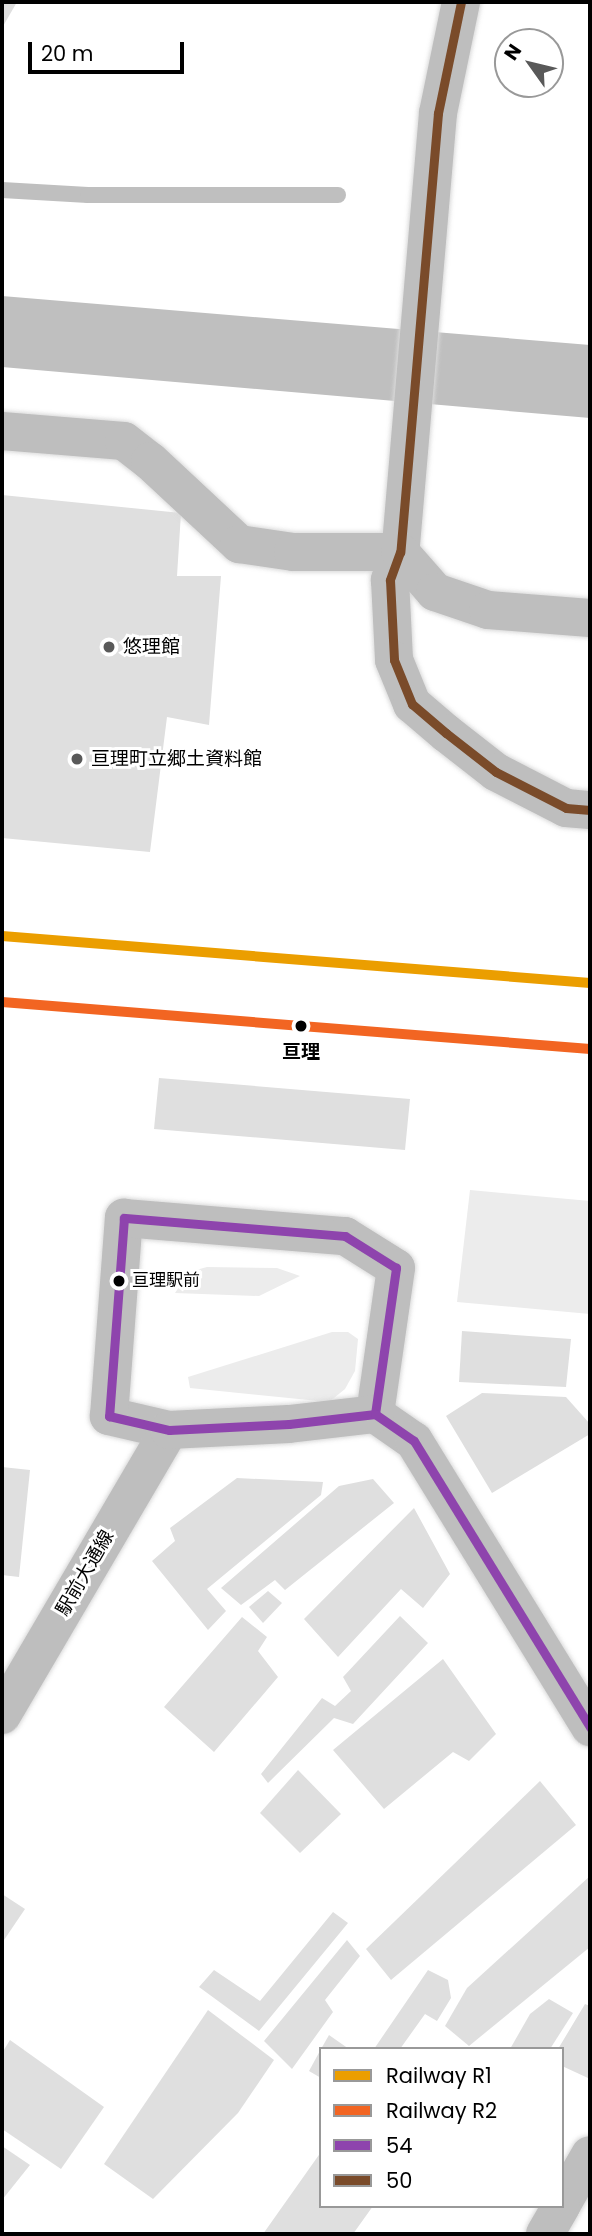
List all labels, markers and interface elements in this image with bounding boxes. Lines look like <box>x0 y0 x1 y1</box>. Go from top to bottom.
scale bar <box>32 28 187 72</box>
north arrow <box>494 28 564 98</box>
text: 20 m <box>41 39 94 68</box>
text: N <box>498 39 528 66</box>
place label: 悠理館 <box>123 636 180 658</box>
marker: 悠理館 <box>101 639 117 655</box>
place label: 亘理町立郷土資料館 <box>91 748 262 770</box>
marker: 亘理町立郷土資料館 <box>69 751 85 767</box>
marker: 亘理 <box>290 1015 312 1037</box>
place label: 亘理 <box>282 1041 320 1063</box>
place label: 亘理駅前 <box>132 1271 200 1291</box>
marker: 亘理駅前 <box>112 1274 126 1288</box>
street label: 駅前大通線 <box>51 1526 119 1620</box>
legend <box>319 2047 564 2208</box>
text: Railway R1 <box>386 2061 492 2090</box>
text: Railway R2 <box>386 2096 497 2125</box>
text: 54 <box>386 2131 412 2160</box>
text: 50 <box>386 2166 412 2195</box>

